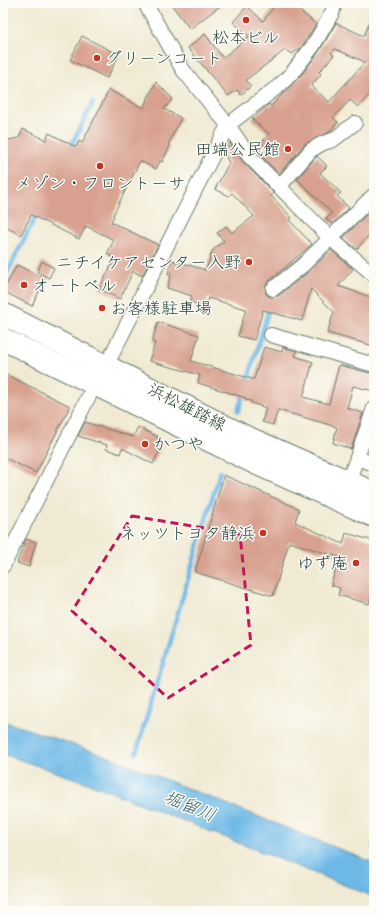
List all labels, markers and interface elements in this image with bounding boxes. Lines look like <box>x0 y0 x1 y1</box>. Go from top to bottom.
marker: 松本ビル <box>241 15 251 25</box>
place label: 松本ビル <box>212 27 280 48</box>
place label: グリーンコート <box>105 48 223 69</box>
marker: グリーンコート <box>92 53 102 63</box>
place label: 田端公民館 <box>195 139 280 160</box>
marker: 田端公民館 <box>283 144 293 154</box>
marker: メゾン・フロントーサ <box>95 161 105 171</box>
place label: メゾン・フロントーサ <box>15 173 185 194</box>
place label: ニチイケアセンター入野 <box>56 252 241 273</box>
marker: ニチイケアセンター入野 <box>244 257 254 267</box>
place label: オートベル <box>32 275 117 296</box>
marker: オートベル <box>19 280 29 290</box>
place label: お客様駐車場 <box>110 298 212 319</box>
marker: お客様駐車場 <box>97 303 107 313</box>
street label: 浜松雄踏線 <box>144 378 230 436</box>
place label: かつや <box>153 434 204 455</box>
marker: かつや <box>140 439 150 449</box>
place label: ネッツトヨタ静浜 <box>120 523 255 544</box>
marker: ネッツトヨタ静浜 <box>258 528 268 538</box>
place label: ゆず庵 <box>297 553 348 574</box>
marker: ゆず庵 <box>351 558 361 568</box>
water label: 堀留川 <box>161 786 219 826</box>

